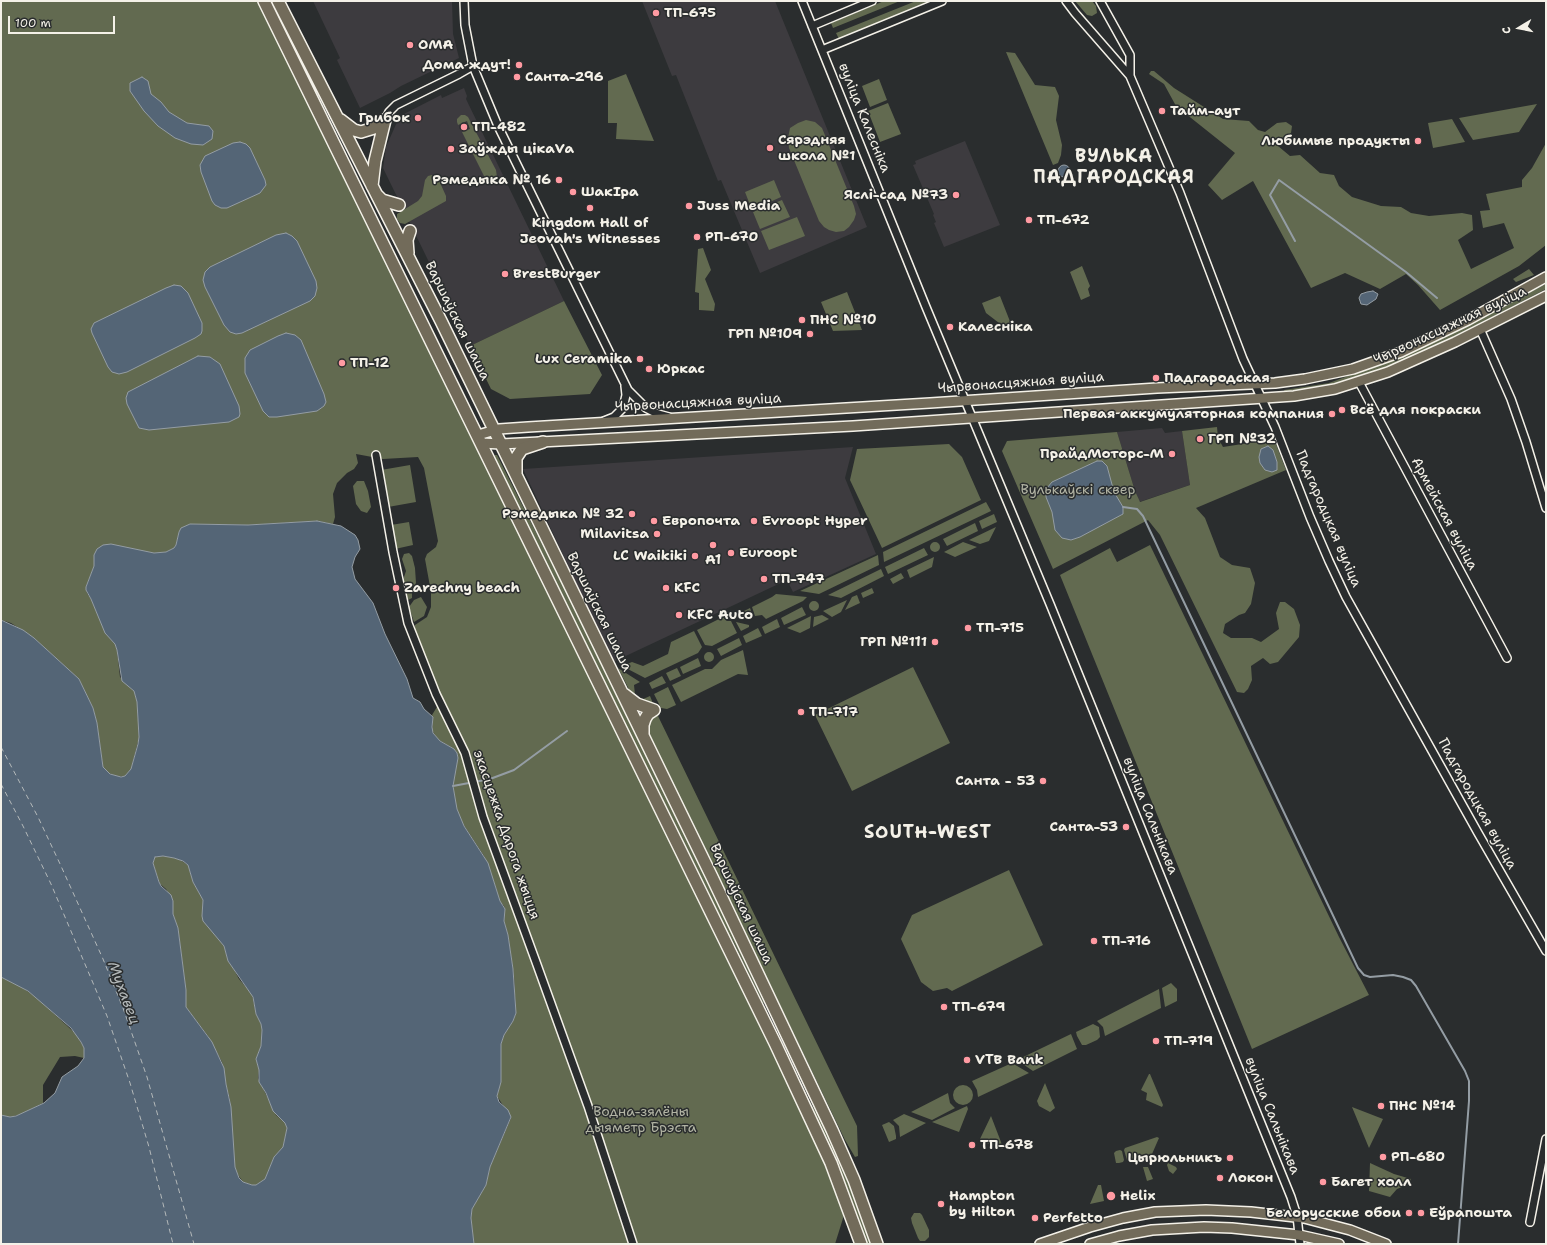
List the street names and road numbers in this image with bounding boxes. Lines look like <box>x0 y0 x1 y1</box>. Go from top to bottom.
street label: вуліца Калесніка <box>834 61 894 175</box>
street label: Варшаўская шаша <box>421 259 493 383</box>
street label: Чырвонасцяжная вуліца <box>1371 283 1529 369</box>
street label: Чырвонасцяжная вуліца <box>937 369 1105 397</box>
street label: Чырвонасцяжная вуліца <box>614 390 782 416</box>
street label: Падгародцкая вуліца <box>1292 448 1364 590</box>
street label: Армейская вуліца <box>1407 455 1481 573</box>
street label: Варшаўская шаша <box>563 550 635 674</box>
street label: Падгародцкая вуліца <box>1434 736 1520 872</box>
street label: экасцежка Дарога жыцця <box>469 748 543 922</box>
street label: вуліца Сальнікава <box>1119 755 1181 877</box>
street label: Варшаўская шаша <box>706 841 776 967</box>
street label: вуліца Сальнікава <box>1241 1055 1303 1177</box>

